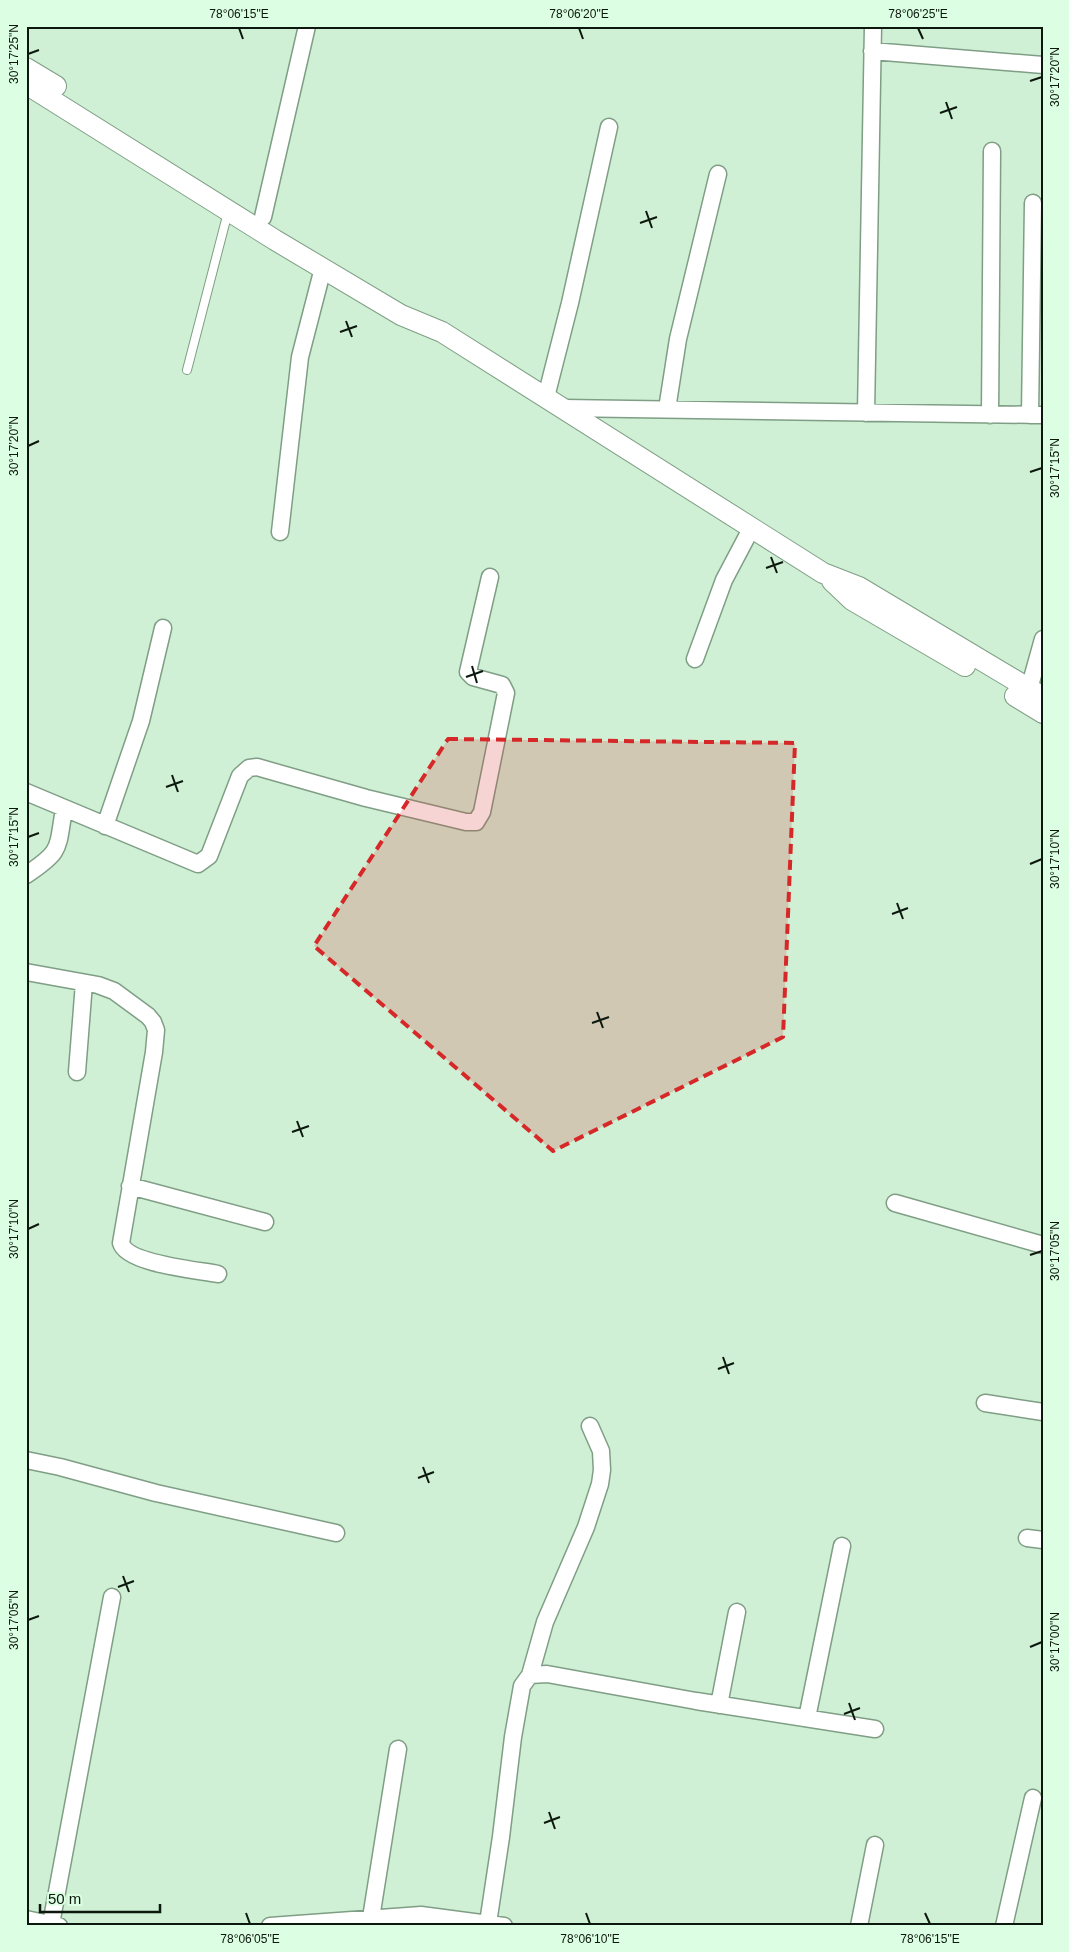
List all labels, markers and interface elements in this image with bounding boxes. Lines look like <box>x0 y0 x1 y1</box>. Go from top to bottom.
text: 78°06'15"E <box>209 7 269 21</box>
text: 78°06'20"E <box>549 7 609 21</box>
text: 78°06'25"E <box>888 7 948 21</box>
text: 30°17'25"N <box>7 24 21 84</box>
text: 30°17'20"N <box>1048 47 1062 107</box>
text: 30°17'20"N <box>7 416 21 476</box>
text: 30°17'15"N <box>1048 438 1062 498</box>
text: 30°17'15"N <box>7 807 21 867</box>
text: 30°17'10"N <box>1048 829 1062 889</box>
text: 30°17'10"N <box>7 1199 21 1259</box>
text: 30°17'05"N <box>1048 1221 1062 1281</box>
text: 30°17'05"N <box>7 1590 21 1650</box>
text: 30°17'00"N <box>1048 1612 1062 1672</box>
scale bar <box>40 1882 160 1914</box>
text: 50 m <box>48 1890 81 1907</box>
text: 78°06'05"E <box>220 1932 280 1946</box>
text: 78°06'10"E <box>560 1932 620 1946</box>
text: 78°06'15"E <box>900 1932 960 1946</box>

